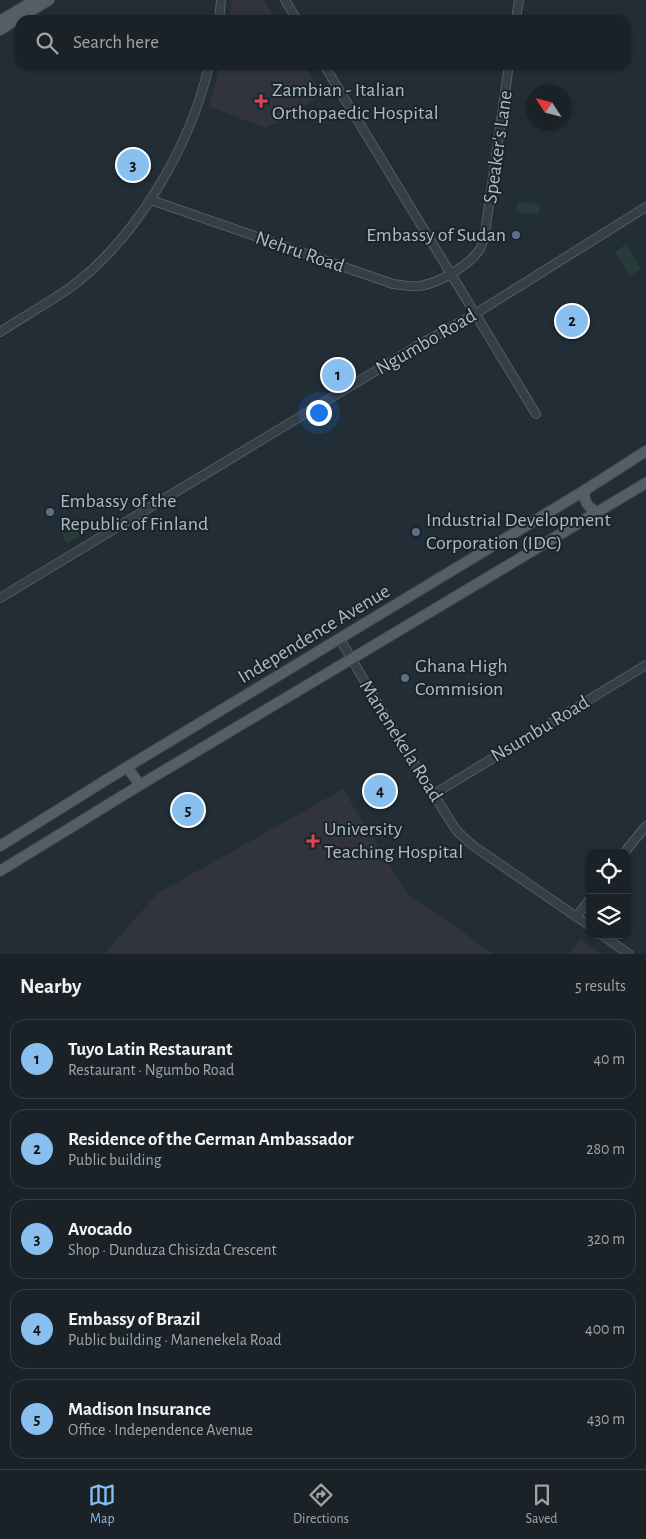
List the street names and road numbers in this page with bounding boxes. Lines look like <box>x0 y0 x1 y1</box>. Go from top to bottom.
street label: Speaker's Lane <box>480 89 516 205</box>
street label: Nehru Road <box>253 228 347 276</box>
street label: Ngumbo Road <box>372 305 480 379</box>
street label: Independence Avenue <box>235 581 393 687</box>
street label: Manenekela Road <box>356 677 446 805</box>
street label: Nsumbu Road <box>488 692 592 766</box>

